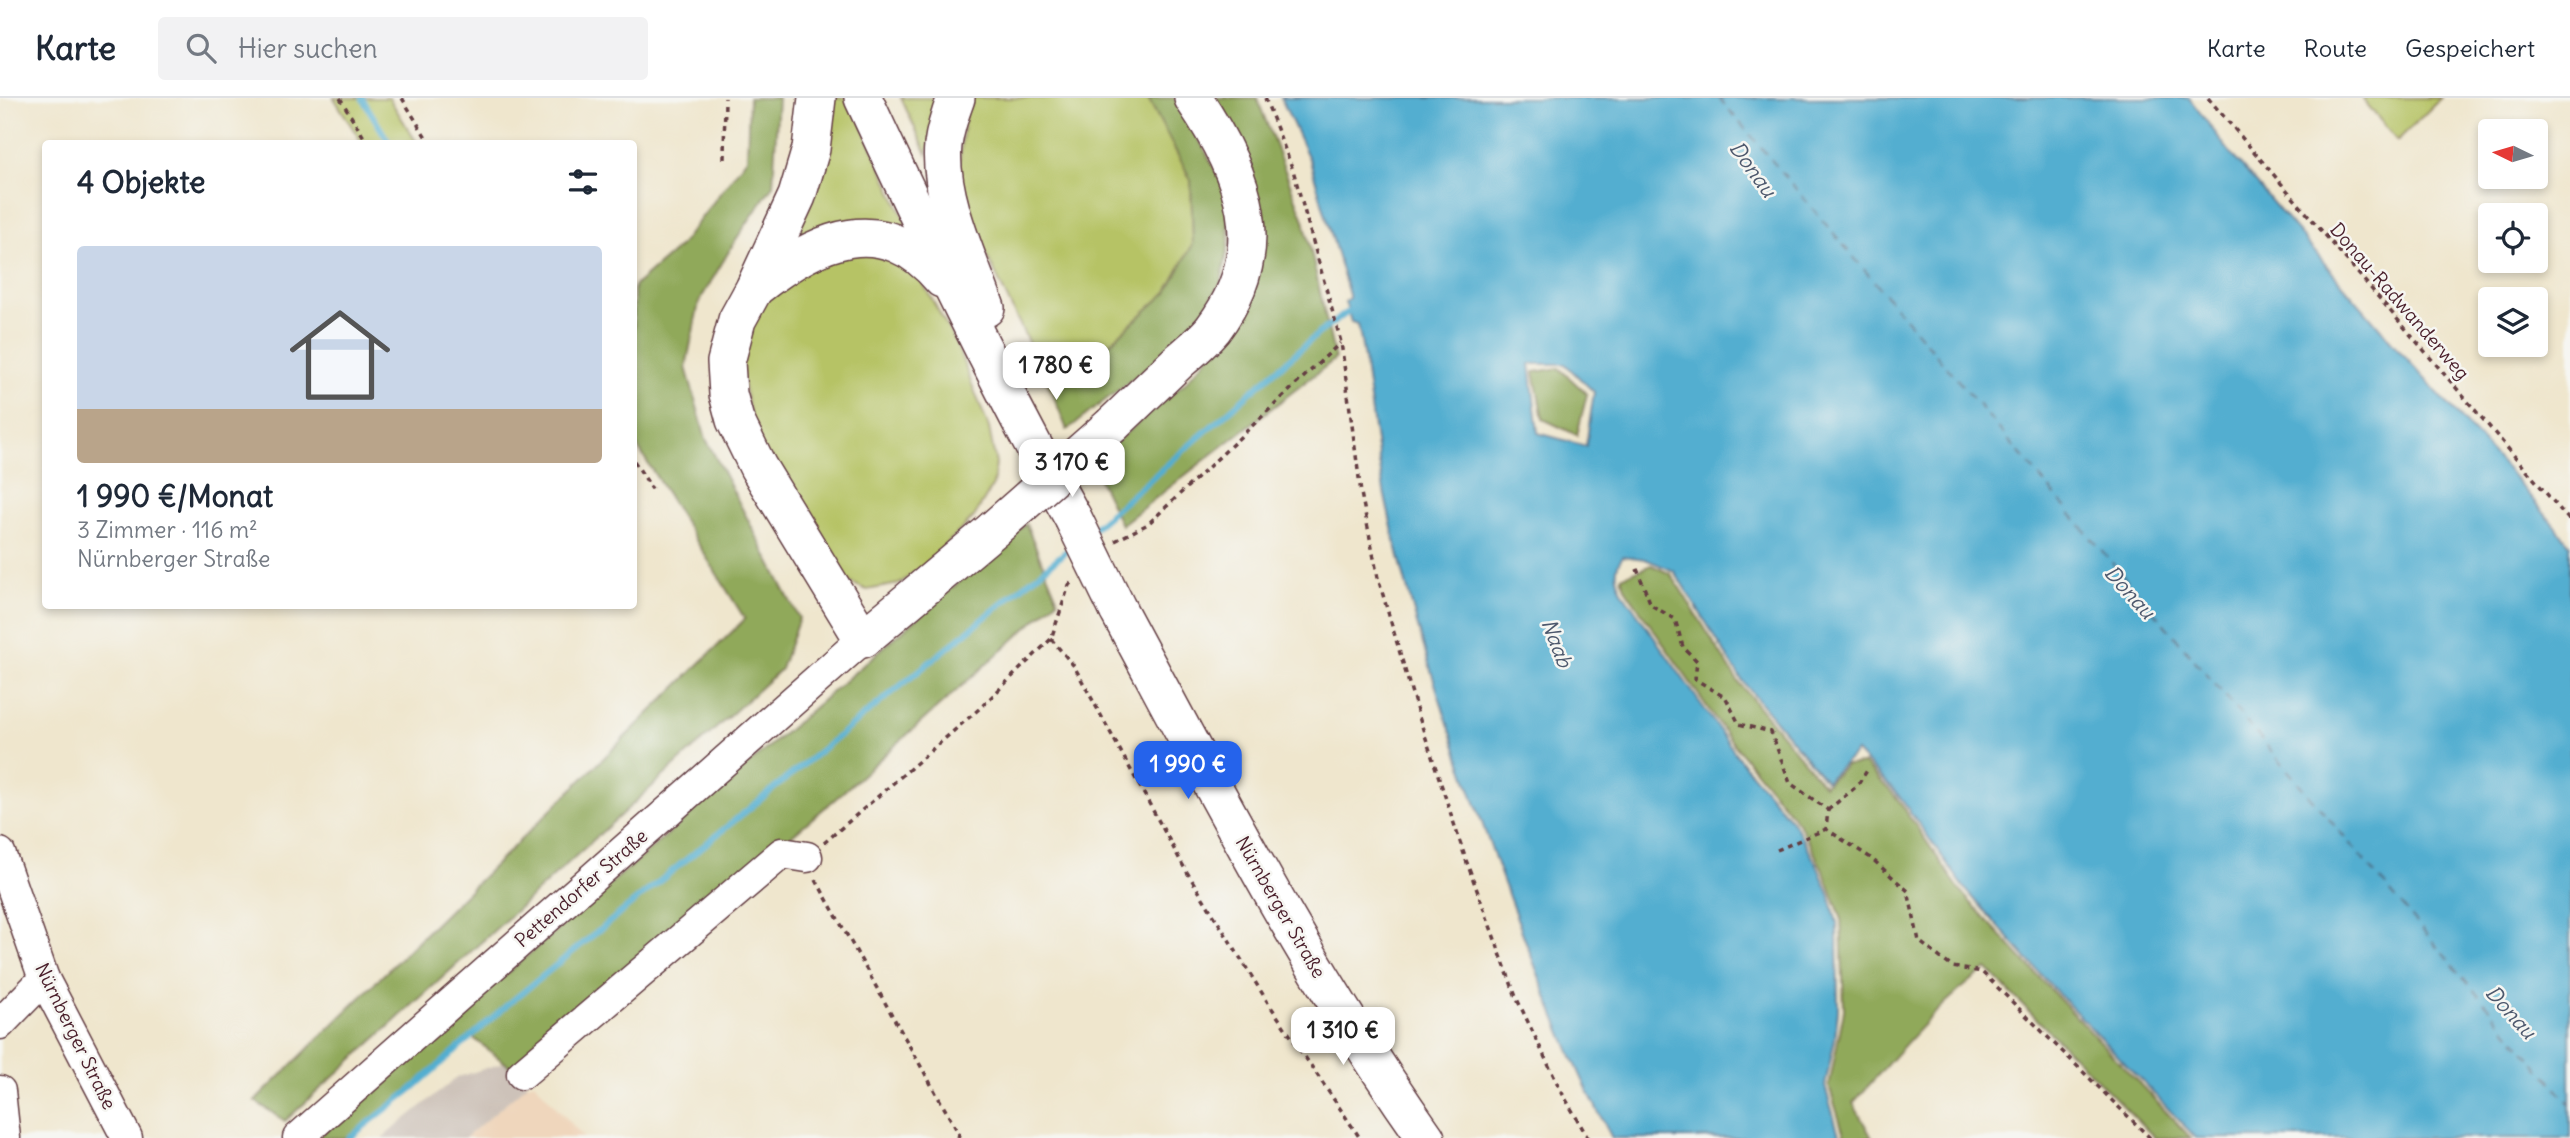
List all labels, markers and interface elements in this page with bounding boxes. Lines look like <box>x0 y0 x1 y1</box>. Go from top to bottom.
search box <box>158 17 648 80</box>
text: Karte <box>35 27 116 69</box>
icon: search <box>182 29 220 67</box>
text: Hier suchen <box>238 32 378 65</box>
text: Karte <box>2207 33 2266 63</box>
text: Route <box>2304 33 2367 63</box>
text: Gespeichert <box>2405 33 2535 63</box>
north arrow <box>2478 119 2548 189</box>
map controls <box>2478 119 2548 357</box>
water label: Donau <box>1724 136 1783 204</box>
text: 4 Objekte <box>77 163 205 201</box>
icon: filters <box>564 163 602 201</box>
button: locate <box>2478 203 2548 273</box>
street label: Donau-Radwanderweg <box>2325 217 2475 385</box>
button: layers <box>2478 287 2548 357</box>
icon: home <box>277 292 403 418</box>
pin: 1 780 € <box>991 342 1121 402</box>
text: 1 780 € <box>1019 350 1093 379</box>
pin: 3 170 € <box>1007 440 1137 499</box>
text: 3 170 € <box>1035 447 1109 476</box>
text: 1 990 €/Monat <box>77 477 273 515</box>
text: 3 Zimmer · 116 m² <box>77 515 258 544</box>
text: Nürnberger Straße <box>77 544 271 573</box>
water label: Donau <box>2099 560 2162 626</box>
water label: Naab <box>1535 615 1579 672</box>
pin: 1 990 € <box>1123 742 1253 801</box>
text: 1 990 € <box>1150 749 1226 778</box>
street label: Pettendorfer Straße <box>510 824 652 952</box>
street label: Nürnberger Straße <box>1231 832 1331 982</box>
street label: Nürnberger Straße <box>30 959 122 1113</box>
water label: Donau <box>2480 980 2543 1046</box>
pin: 1 310 € <box>1278 1007 1408 1067</box>
text: 1 310 € <box>1307 1015 1379 1044</box>

